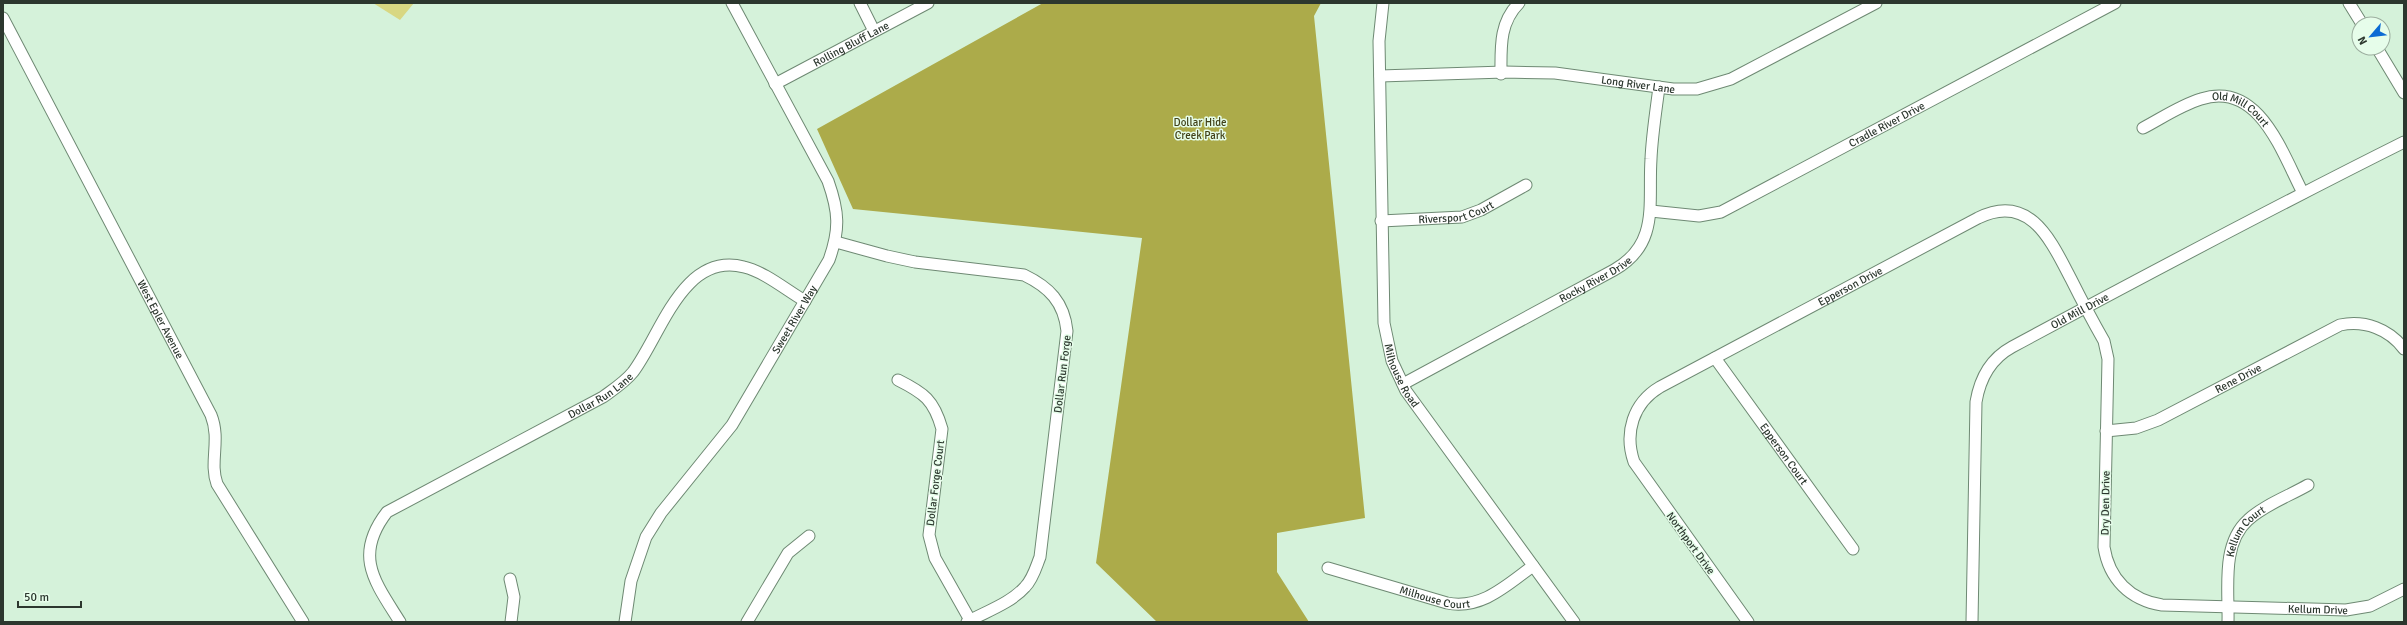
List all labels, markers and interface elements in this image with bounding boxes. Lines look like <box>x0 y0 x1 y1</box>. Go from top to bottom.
north arrow <box>2351 16 2391 56</box>
street label: Rolling Bluff Lane <box>811 19 891 70</box>
text: N <box>2355 34 2370 47</box>
street label: Long River Lane <box>1600 73 1676 96</box>
street label: Old Mill Court <box>2212 90 2272 130</box>
street label: Cradle River Drive <box>1847 99 1927 150</box>
park label: Dollar Hide Creek Park <box>1174 116 1227 142</box>
street label: Riversport Court <box>1418 198 1496 226</box>
street label: Rocky River Drive <box>1557 254 1635 305</box>
street label: Epperson Drive <box>1816 264 1885 309</box>
street label: West Epler Avenue <box>134 278 186 361</box>
street label: Sweet River Way <box>770 282 820 356</box>
street label: Old Mill Drive <box>2049 290 2111 332</box>
street label: Dollar Run Forge <box>1051 334 1074 414</box>
street label: Milhouse Road <box>1382 342 1422 410</box>
street label: Rene Drive <box>2213 361 2264 396</box>
street label: Dollar Run Lane <box>566 370 636 421</box>
street label: Epperson Court <box>1757 421 1810 487</box>
street label: Dollar Forge Court <box>924 439 947 527</box>
street label: Dry Den Drive <box>2098 471 2113 535</box>
street label: Kellum Court <box>2224 503 2268 558</box>
street label: Northport Drive <box>1664 510 1718 577</box>
scale bar <box>18 583 81 609</box>
street label: Milhouse Court <box>1398 583 1471 611</box>
text: 50 m <box>24 590 49 605</box>
street label: Kellum Drive <box>2288 602 2348 617</box>

